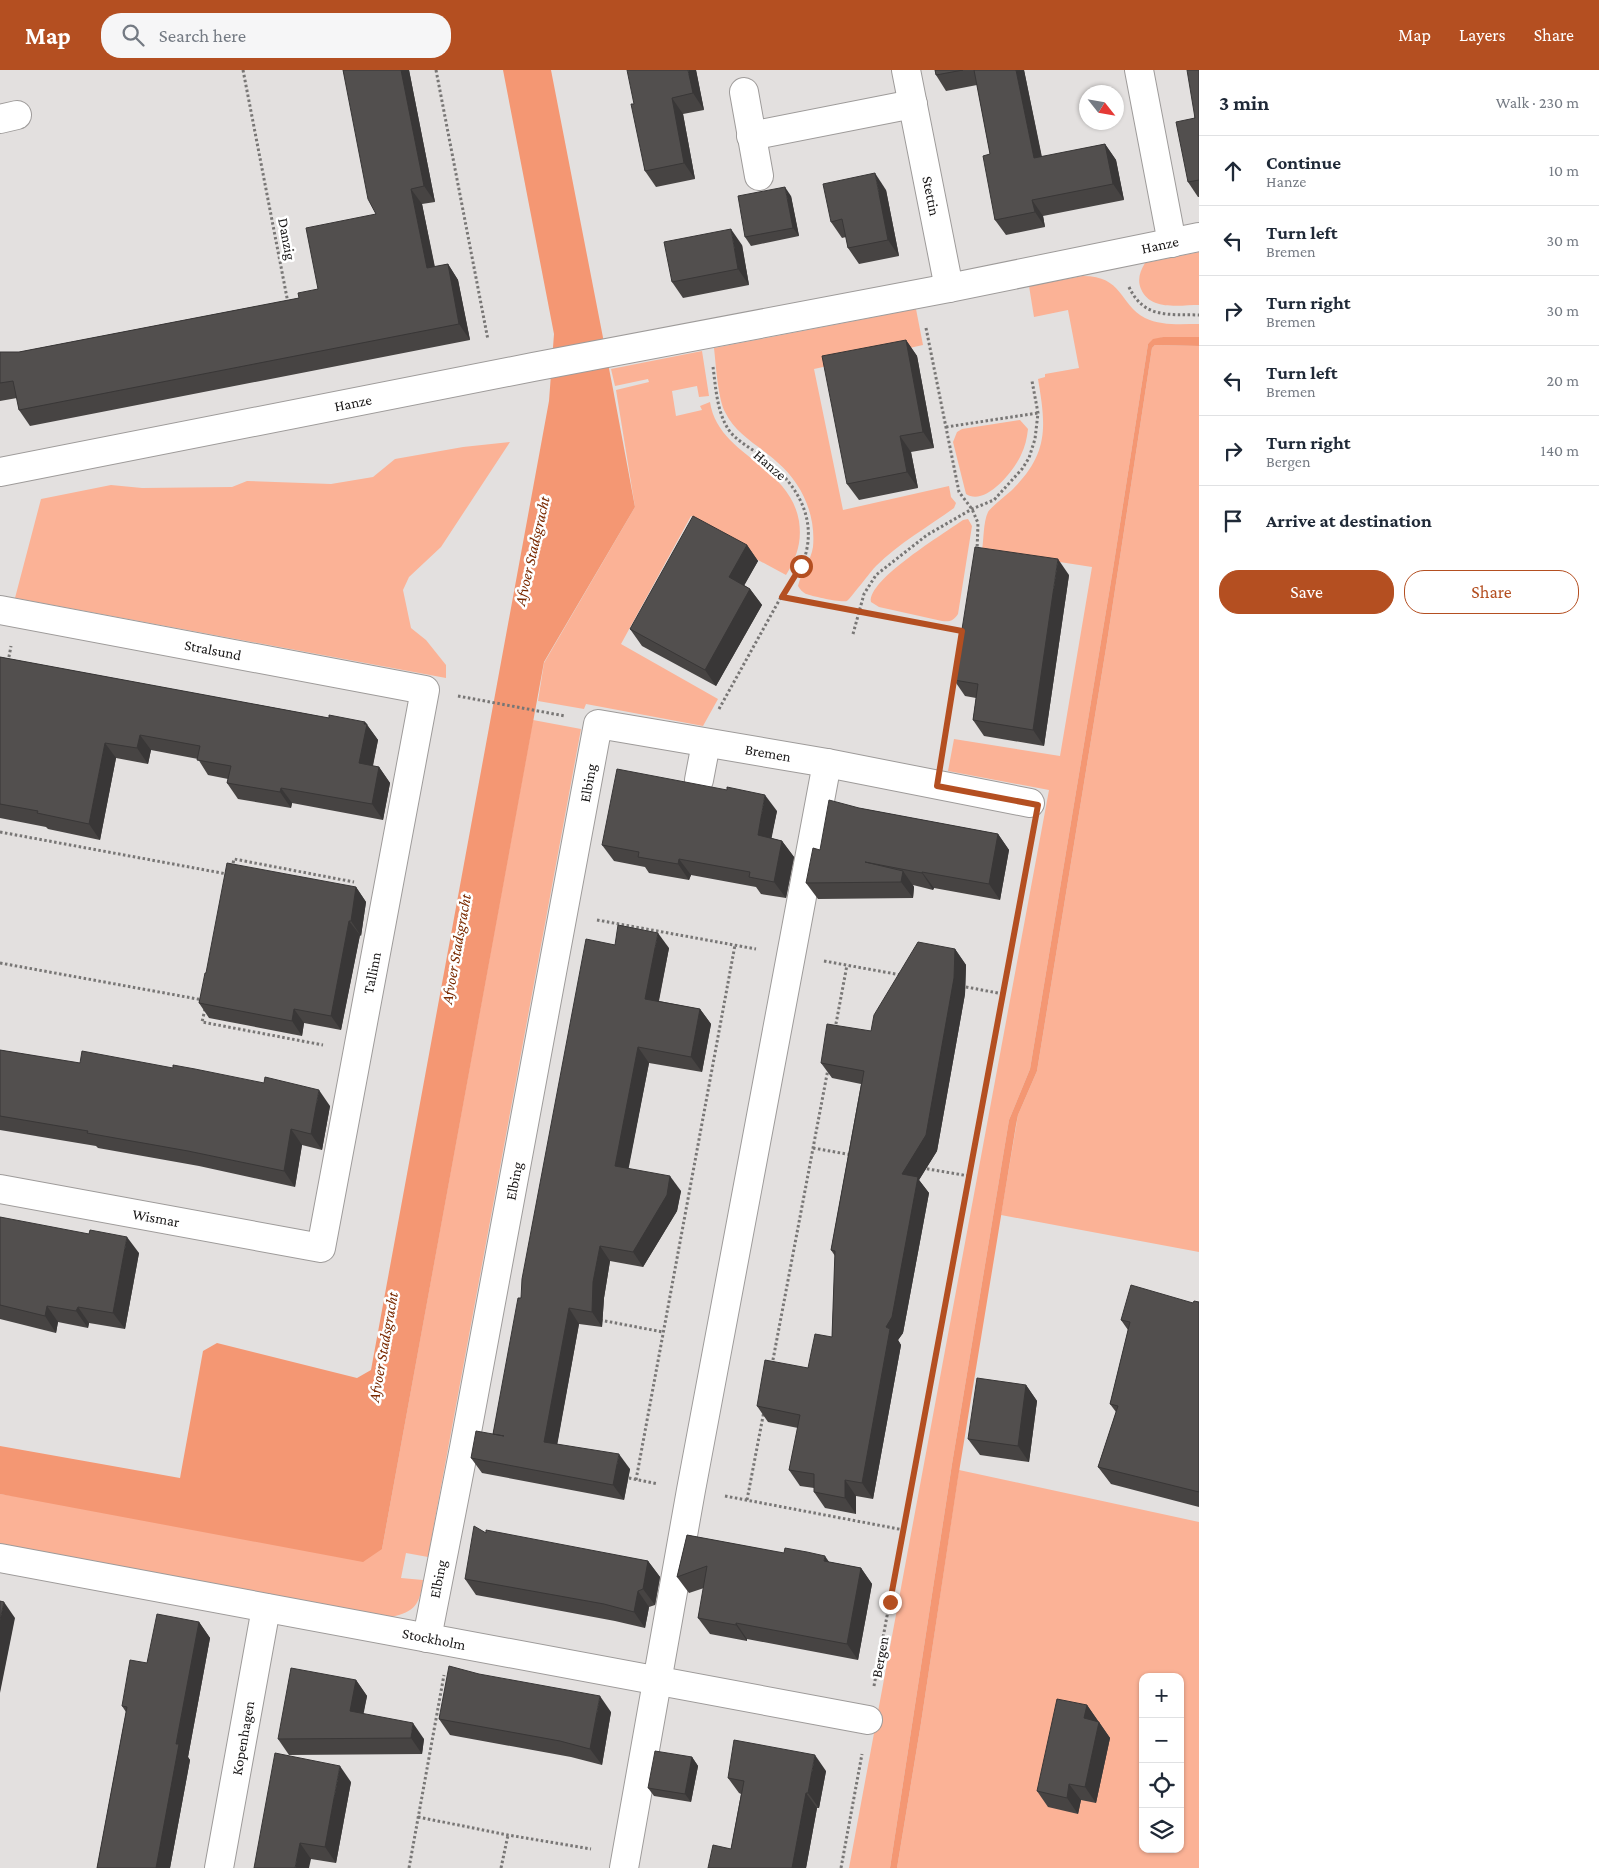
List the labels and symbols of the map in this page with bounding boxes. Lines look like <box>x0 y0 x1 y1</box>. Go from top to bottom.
north arrow <box>1079 85 1124 130</box>
street label: Stettin <box>919 175 943 217</box>
street label: Danzig <box>274 217 299 262</box>
street label: Hanze <box>1140 233 1181 257</box>
street label: Hanze <box>333 391 373 414</box>
street label: Hanze <box>750 447 790 484</box>
water label: Afvoer Stadsgracht <box>511 495 554 608</box>
route start <box>790 555 813 578</box>
street label: Stralsund <box>183 637 243 663</box>
street label: Bremen <box>744 741 792 765</box>
street label: Elbing <box>577 762 600 804</box>
water label: Afvoer Stadsgracht <box>438 892 475 1006</box>
street label: Tallinn <box>360 951 384 995</box>
street label: Elbing <box>502 1160 527 1202</box>
street label: Wismar <box>131 1206 182 1230</box>
water label: Afvoer Stadsgracht <box>365 1290 402 1404</box>
street label: Elbing <box>426 1558 451 1600</box>
route end <box>879 1591 902 1614</box>
street label: Stockholm <box>401 1625 467 1653</box>
street label: Bergen <box>869 1635 892 1679</box>
street label: Kopenhagen <box>229 1700 258 1777</box>

